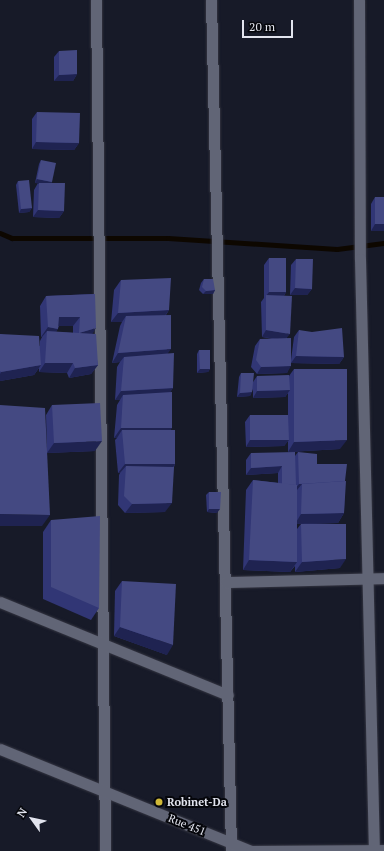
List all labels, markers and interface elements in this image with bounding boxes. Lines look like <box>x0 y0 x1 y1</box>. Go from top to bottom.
scale bar <box>244 12 295 38</box>
text: 20 m <box>249 19 275 34</box>
place label: Robinet-Da <box>167 795 227 809</box>
marker: Robinet-Da <box>154 797 164 807</box>
north arrow <box>12 799 52 839</box>
text: N <box>14 805 30 820</box>
street label: Rue 451 <box>166 812 208 838</box>

